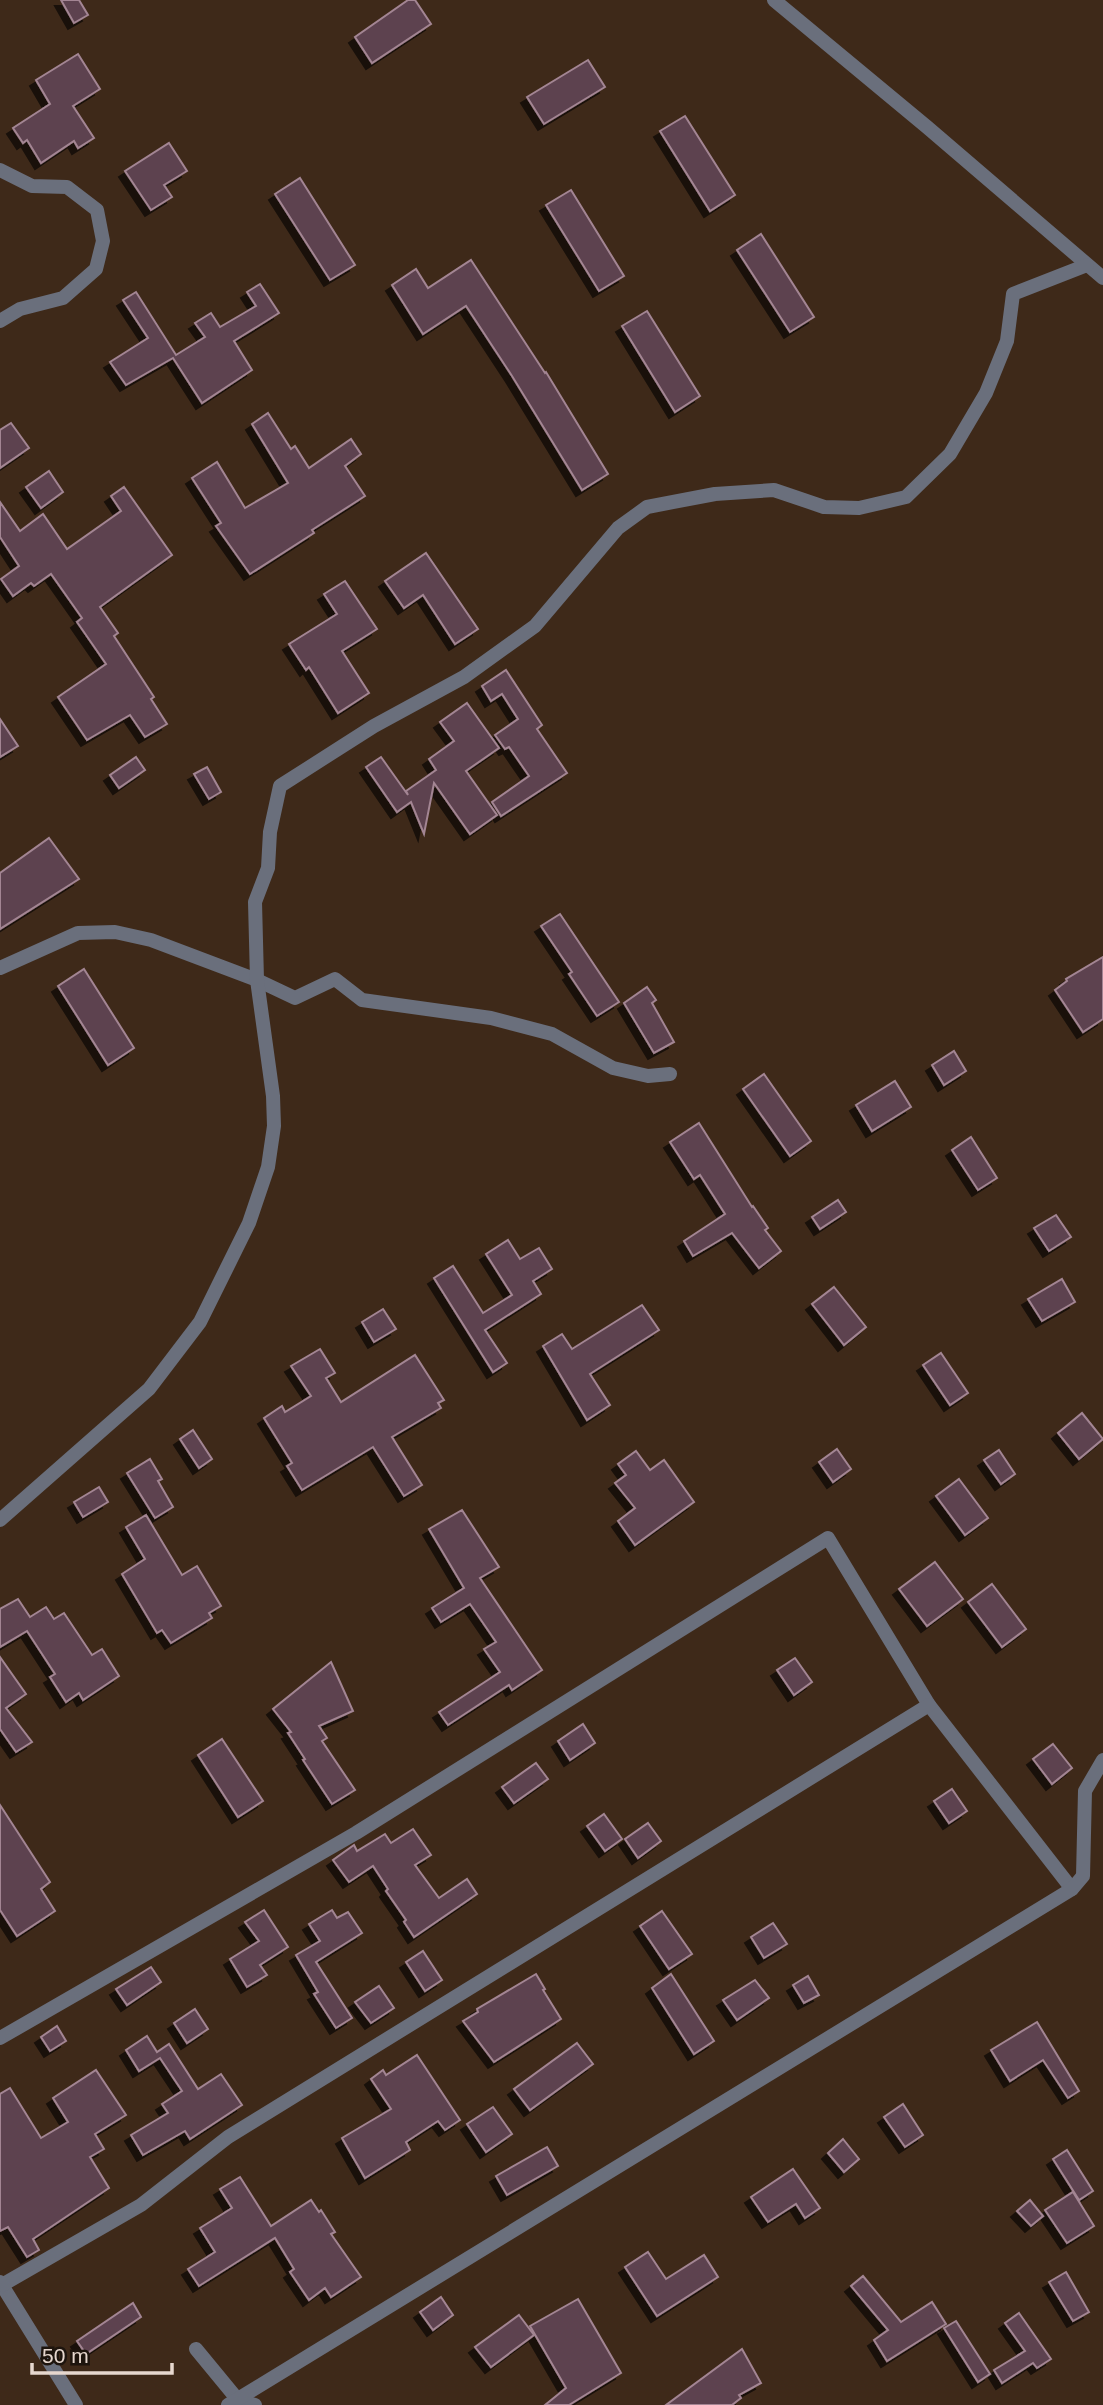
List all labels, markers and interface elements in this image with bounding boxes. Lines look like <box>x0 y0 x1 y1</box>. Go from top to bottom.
scale bar <box>32 2332 172 2376</box>
text: 50 m <box>42 2344 89 2367</box>

